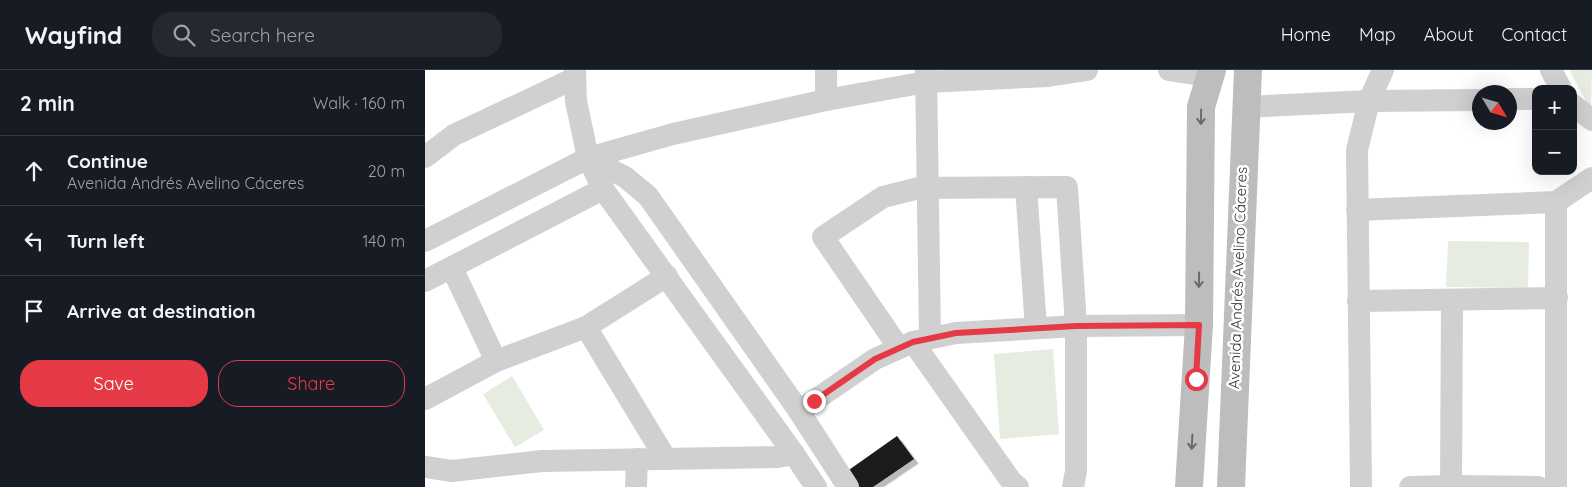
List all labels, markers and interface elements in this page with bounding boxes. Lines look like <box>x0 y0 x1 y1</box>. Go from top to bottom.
search box <box>152 12 502 57</box>
text: Wayfind <box>25 20 122 50</box>
icon: search <box>170 21 198 49</box>
text: Search here <box>210 23 315 47</box>
text: Home <box>1281 23 1331 46</box>
text: Map <box>1359 23 1396 46</box>
text: About <box>1424 23 1474 46</box>
text: Contact <box>1502 23 1567 46</box>
north arrow <box>1472 85 1517 130</box>
map controls <box>1532 85 1577 175</box>
button: + <box>1532 85 1577 130</box>
text: 2 min <box>20 90 75 116</box>
text: Walk · 160 m <box>313 93 405 113</box>
one-way arrow <box>1196 109 1205 125</box>
button: − <box>1532 130 1577 175</box>
text: Continue <box>67 149 148 173</box>
icon: ahead <box>20 157 48 185</box>
text: 20 m <box>368 161 405 181</box>
street label: Avenida Andrés Avelino Cáceres <box>1224 166 1251 389</box>
text: Avenida Andrés Avelino Cáceres <box>67 173 304 193</box>
icon: left <box>20 227 48 255</box>
text: Turn left <box>67 229 145 253</box>
text: 140 m <box>362 231 405 251</box>
one-way arrow <box>1194 271 1204 287</box>
icon: arrive <box>20 297 48 325</box>
text: Arrive at destination <box>67 299 256 323</box>
button: Save <box>20 360 208 407</box>
button: Share <box>218 360 405 407</box>
route start <box>1185 368 1208 391</box>
route end <box>803 390 826 413</box>
one-way arrow <box>1188 434 1197 450</box>

